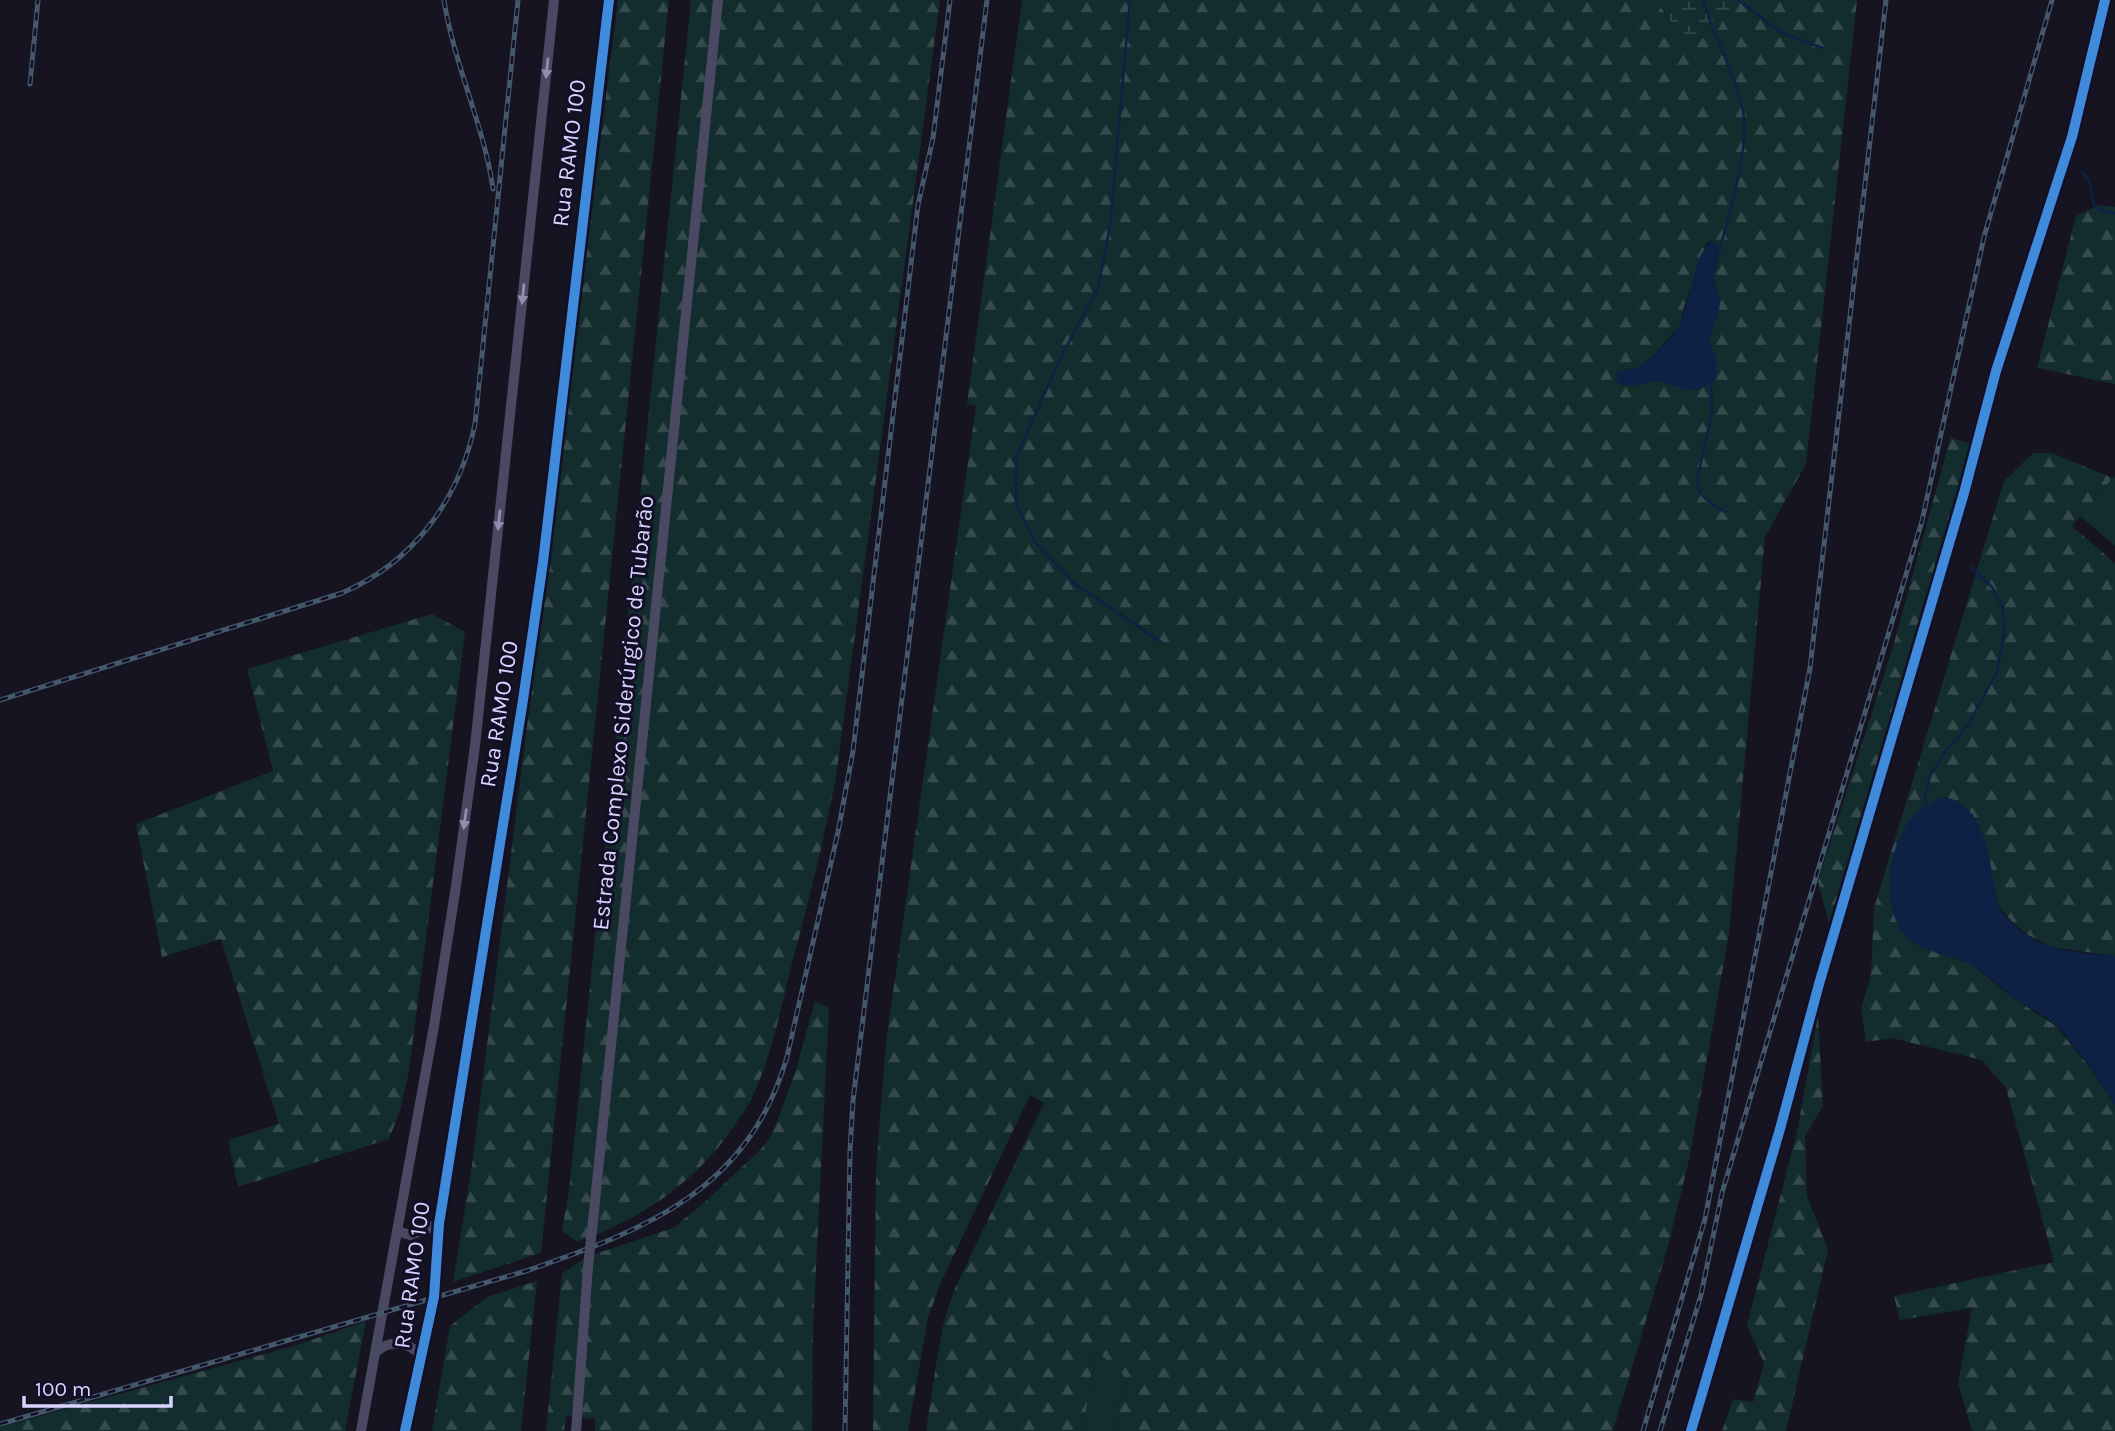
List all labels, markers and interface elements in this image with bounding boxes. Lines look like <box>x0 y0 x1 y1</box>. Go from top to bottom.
one-way arrow <box>541 57 552 79</box>
street label: Rua RAMO 100 <box>547 78 591 228</box>
one-way arrow <box>517 283 528 305</box>
street label: Estrada Complexo Siderúrgico de Tubarão <box>587 494 659 932</box>
one-way arrow <box>493 509 504 531</box>
street label: Rua RAMO 100 <box>474 639 524 789</box>
one-way arrow <box>459 808 470 830</box>
street label: Rua RAMO 100 <box>388 1200 436 1350</box>
scale bar <box>24 1364 172 1408</box>
text: 100 m <box>35 1377 92 1401</box>

